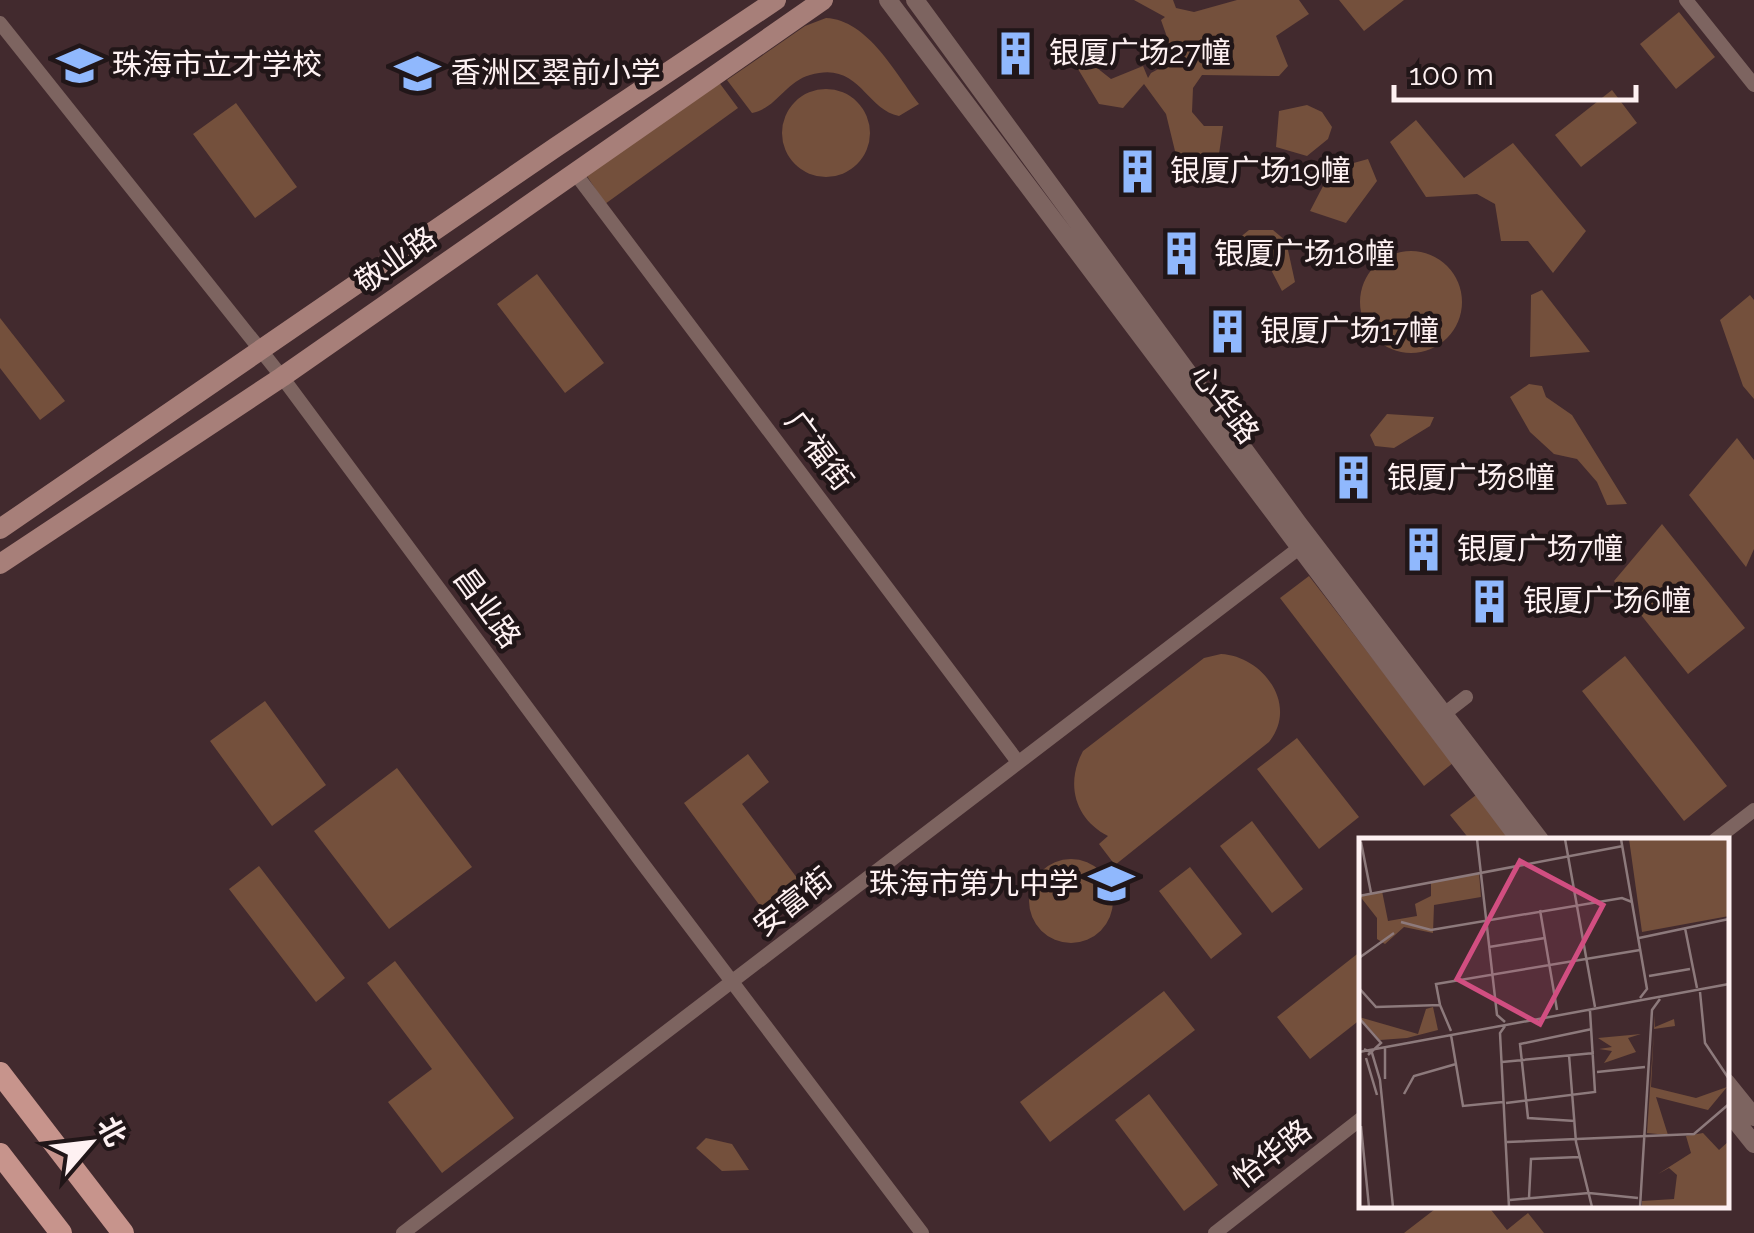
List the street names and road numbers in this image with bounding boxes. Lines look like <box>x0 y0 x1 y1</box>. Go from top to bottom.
street label: 敬业路 <box>349 219 443 300</box>
street label: 心华路 <box>1184 357 1266 450</box>
street label: 广福街 <box>778 404 860 497</box>
street label: 昌业路 <box>447 561 528 654</box>
street label: 安富街 <box>746 860 839 943</box>
street label: 怡华路 <box>1225 1112 1318 1195</box>

